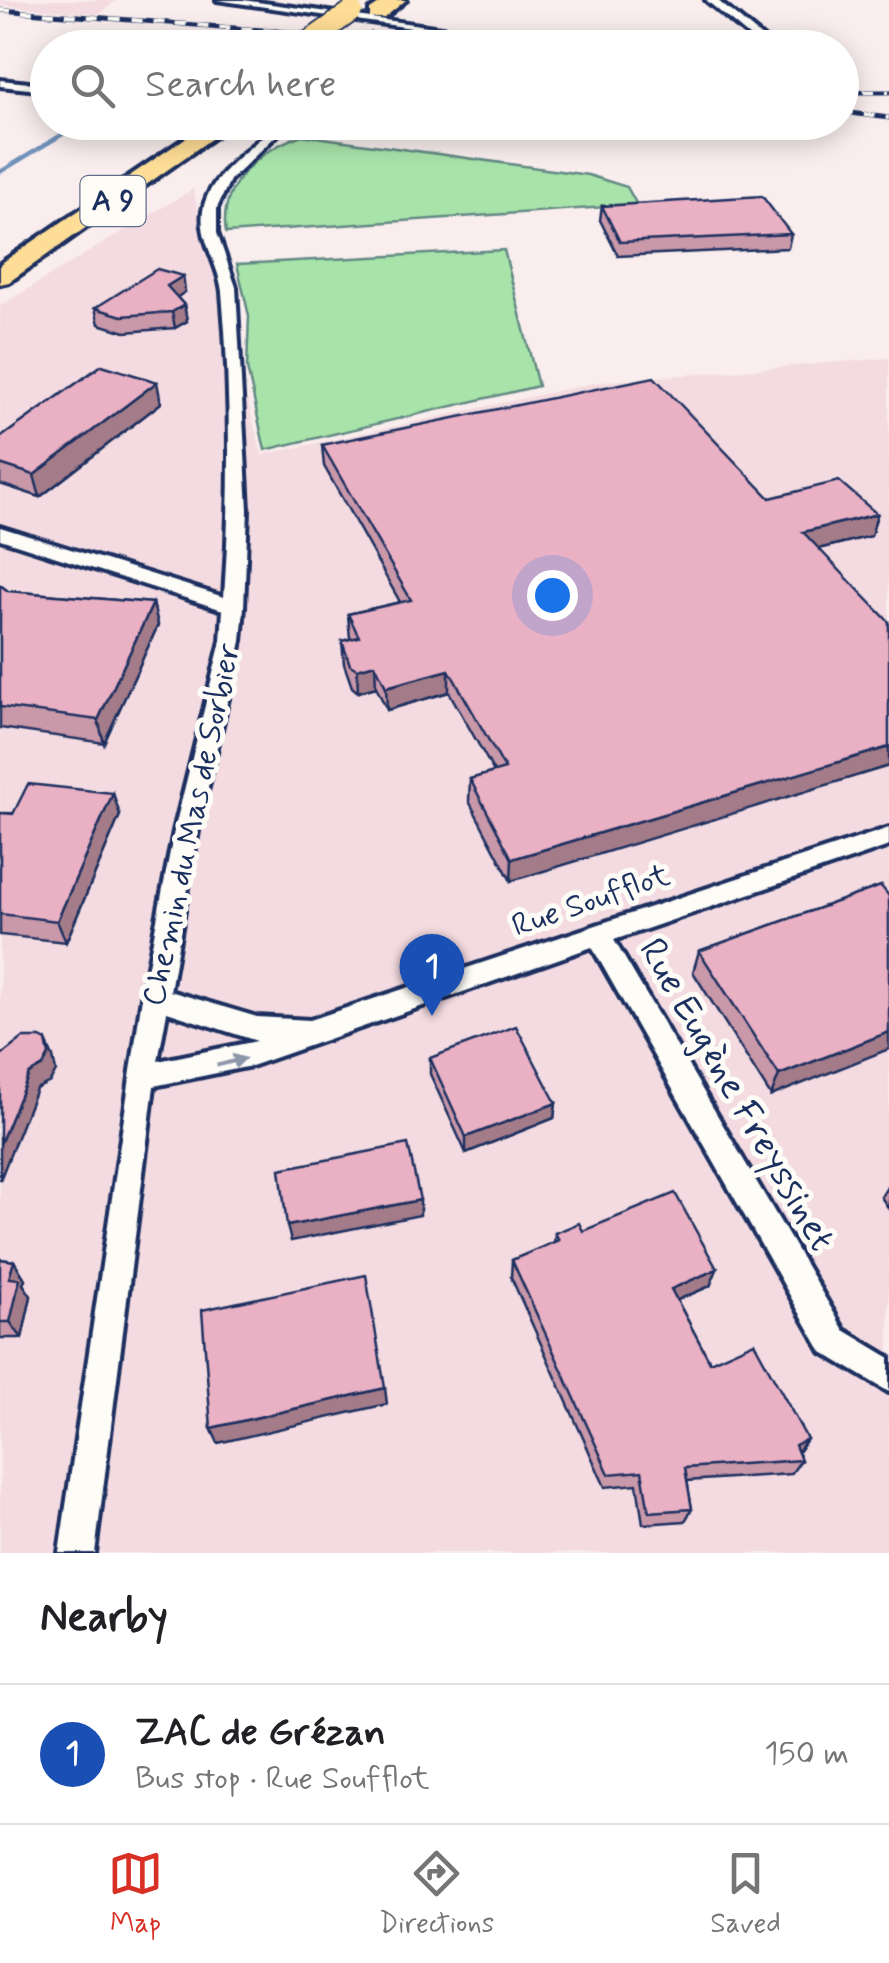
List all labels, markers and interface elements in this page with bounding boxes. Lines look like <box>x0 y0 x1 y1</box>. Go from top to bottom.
search box <box>30 30 859 140</box>
icon: search <box>65 58 120 113</box>
text: Search here <box>145 61 336 110</box>
road number: A 9 <box>80 176 146 226</box>
your location <box>527 570 578 621</box>
street label: Chemin du Mas de Sorbier <box>133 640 251 1010</box>
street label: Rue Soufflot <box>507 854 676 948</box>
street label: Rue Eugène Freyssinet <box>626 930 846 1260</box>
pin: 1 <box>400 934 464 1016</box>
one-way arrow <box>216 1054 247 1070</box>
text: Nearby <box>40 1591 168 1646</box>
text: ZAC de Grézan <box>135 1709 386 1758</box>
text: 1 <box>65 1733 80 1775</box>
text: 150 m <box>764 1733 849 1775</box>
text: Bus stop · Rue Soufflot <box>135 1758 430 1800</box>
tab: Map <box>108 1846 163 1943</box>
tab: Directions <box>379 1846 494 1943</box>
tab: Saved <box>710 1846 781 1943</box>

